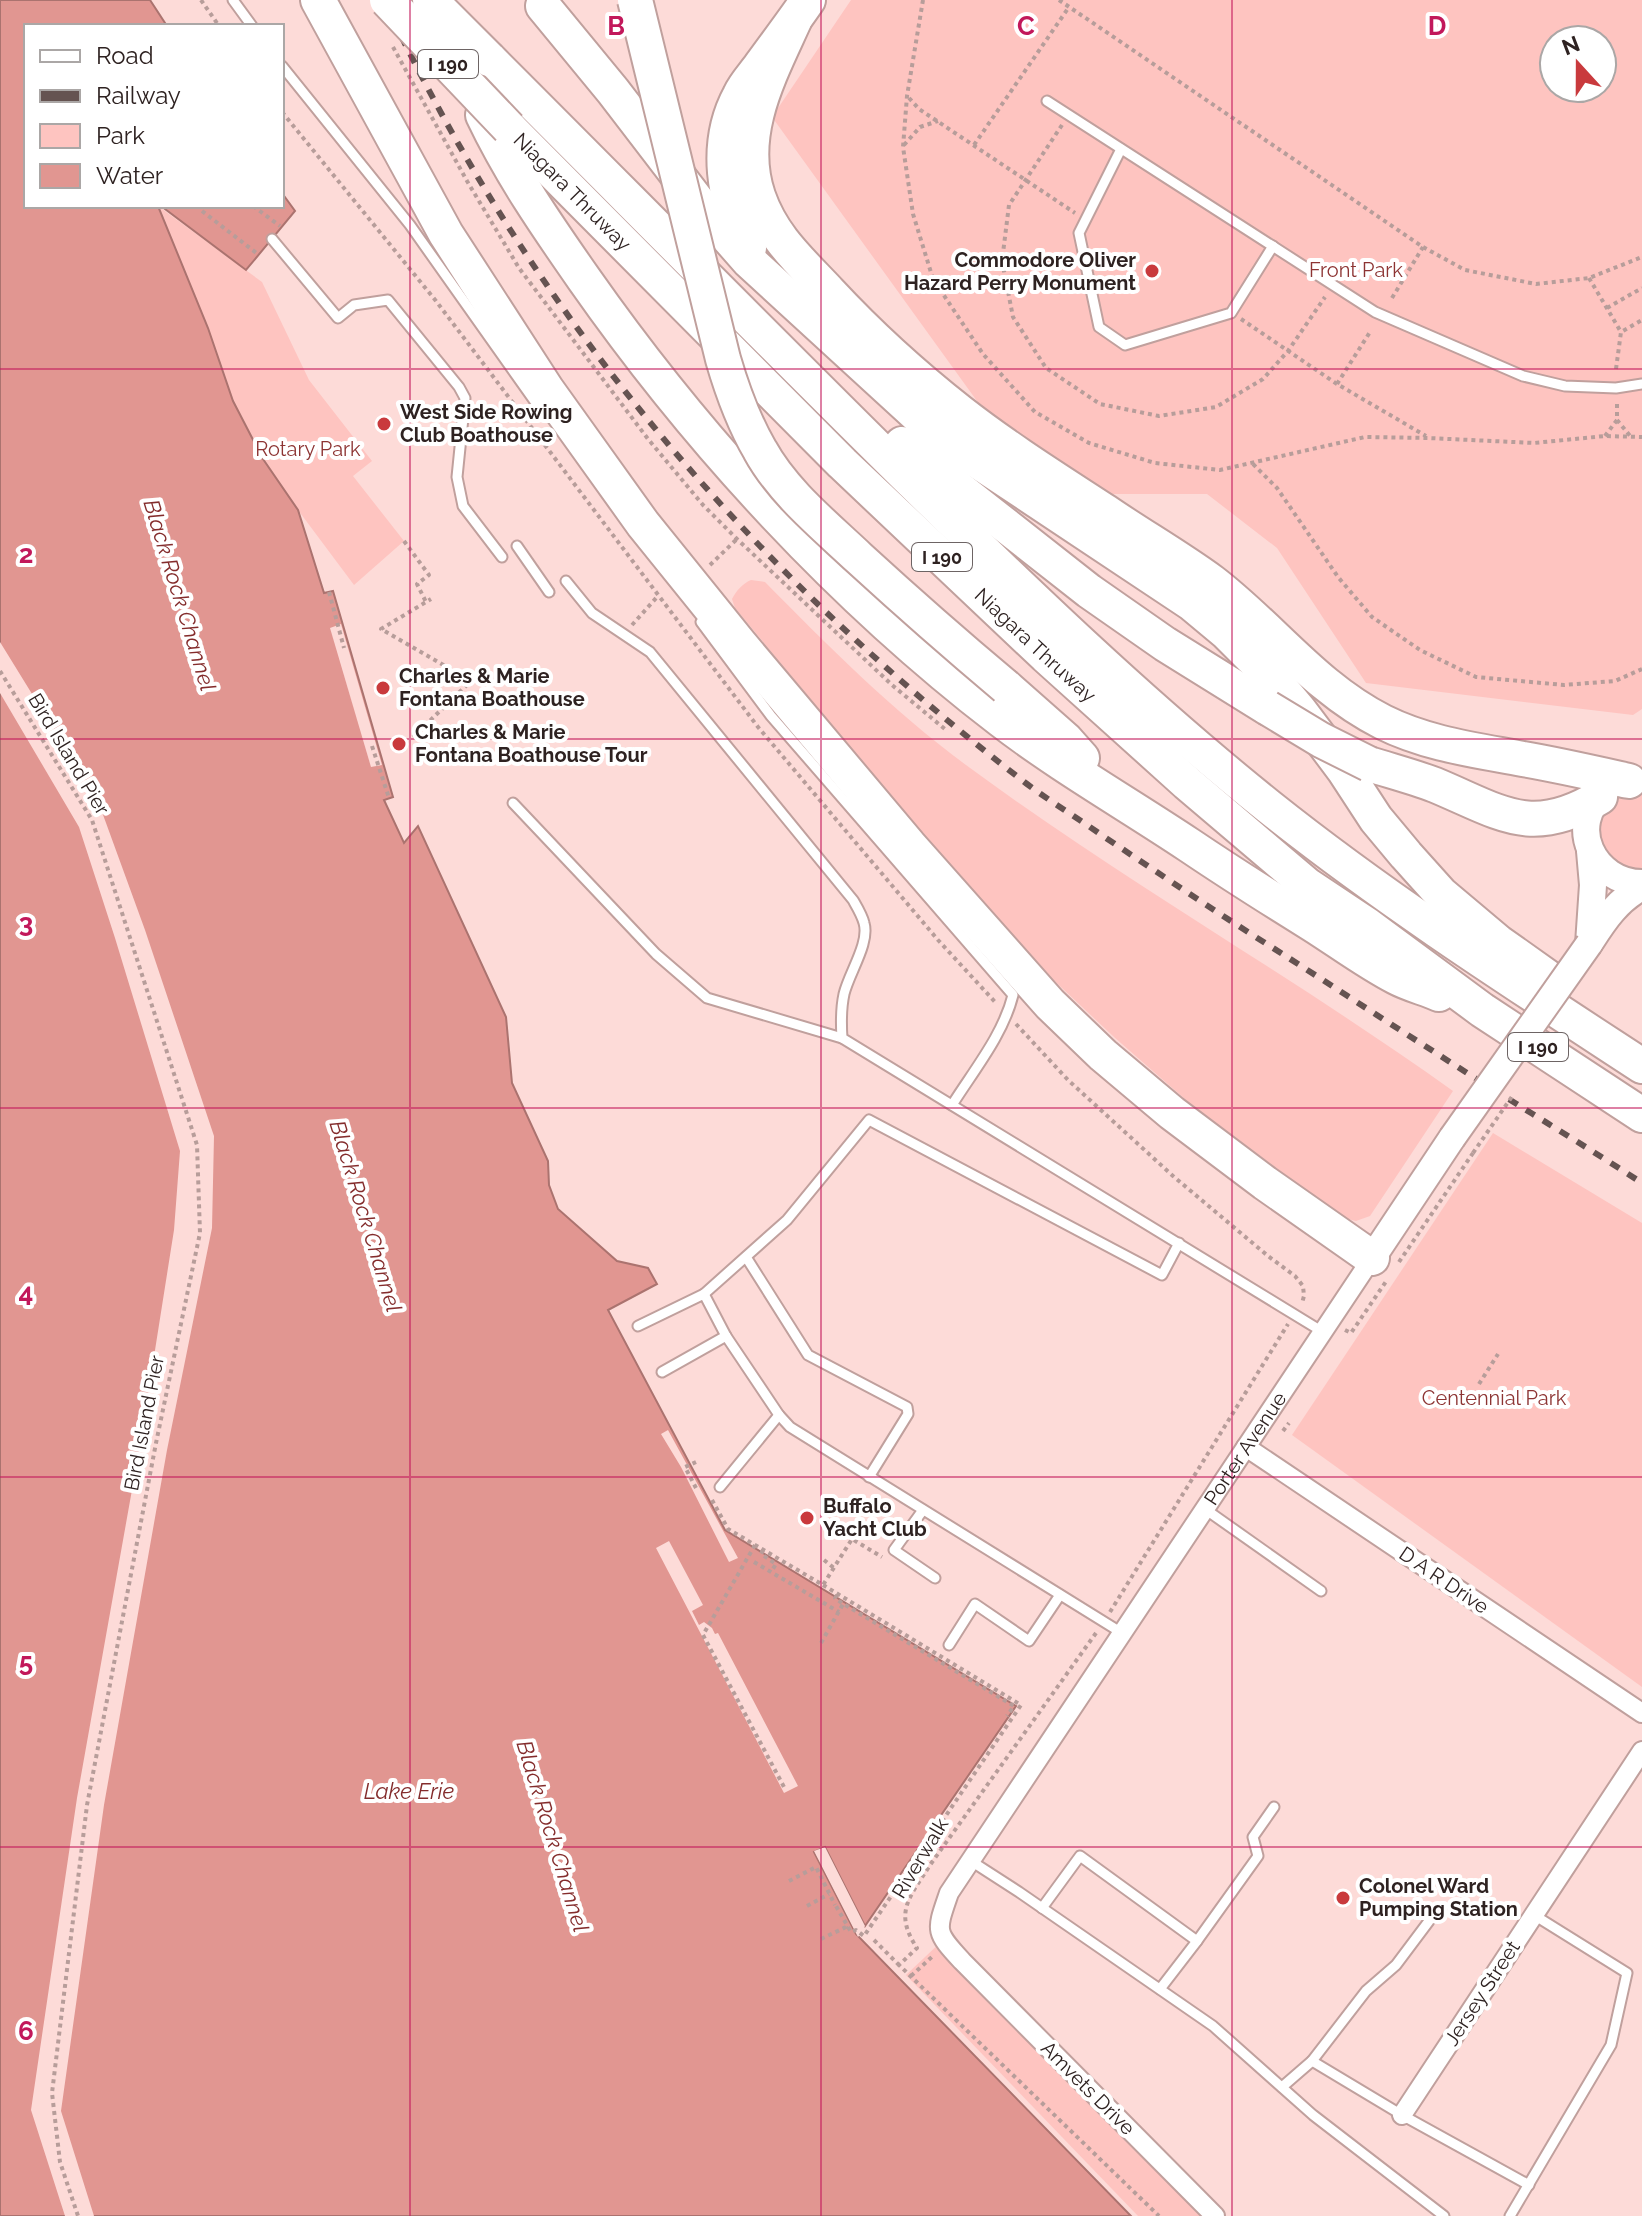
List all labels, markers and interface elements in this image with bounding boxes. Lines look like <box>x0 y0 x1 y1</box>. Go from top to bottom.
text: B <box>607 11 625 41</box>
text: C <box>1017 11 1035 41</box>
text: D <box>1428 11 1446 41</box>
legend <box>24 24 284 208</box>
north arrow <box>1538 24 1618 104</box>
text: N <box>1558 30 1583 60</box>
text: Road <box>96 41 154 70</box>
road number: I 190 <box>418 50 478 78</box>
text: Railway <box>96 81 181 110</box>
text: Park <box>96 121 145 150</box>
street label: Niagara Thruway <box>509 128 636 256</box>
text: Water <box>96 161 164 190</box>
place label: Commodore Oliver Hazard Perry Monument <box>904 248 1136 295</box>
park label: Front Park <box>1309 258 1403 282</box>
marker: Commodore Oliver Hazard Perry Monument <box>1143 262 1161 280</box>
place label: West Side Rowing Club Boathouse <box>400 400 572 447</box>
marker: West Side Rowing Club Boathouse <box>375 415 393 433</box>
park label: Rotary Park <box>255 437 361 461</box>
water label: Black Rock Channel <box>138 496 222 694</box>
text: 2 <box>19 539 33 569</box>
road number: I 190 <box>912 543 972 571</box>
street label: Niagara Thruway <box>970 583 1101 707</box>
place label: Charles & Marie Fontana Boathouse <box>399 664 585 711</box>
marker: Charles & Marie Fontana Boathouse <box>374 679 392 697</box>
street label: Bird Island Pier <box>23 689 115 819</box>
place label: Charles & Marie Fontana Boathouse Tour <box>415 720 648 767</box>
marker: Charles & Marie Fontana Boathouse Tour <box>390 735 408 753</box>
text: 3 <box>19 908 33 938</box>
road number: I 190 <box>1508 1033 1568 1061</box>
water label: Black Rock Channel <box>324 1117 408 1315</box>
text: 4 <box>19 1278 33 1308</box>
street label: Bird Island Pier <box>119 1353 169 1493</box>
park label: Centennial Park <box>1422 1386 1567 1410</box>
street label: Porter Avenue <box>1199 1387 1291 1510</box>
place label: Buffalo Yacht Club <box>823 1494 927 1541</box>
marker: Buffalo Yacht Club <box>798 1509 816 1527</box>
street label: D A R Drive <box>1395 1541 1493 1619</box>
text: 5 <box>19 1647 33 1677</box>
water label: Black Rock Channel <box>511 1737 595 1935</box>
water label: Lake Erie <box>364 1778 455 1804</box>
street label: Riverwalk <box>887 1813 953 1902</box>
place label: Colonel Ward Pumping Station <box>1359 1874 1518 1921</box>
marker: Colonel Ward Pumping Station <box>1334 1889 1352 1907</box>
street label: Jersey Street <box>1439 1936 1525 2050</box>
text: 6 <box>18 2016 34 2046</box>
street label: Amvets Drive <box>1036 2036 1140 2140</box>

